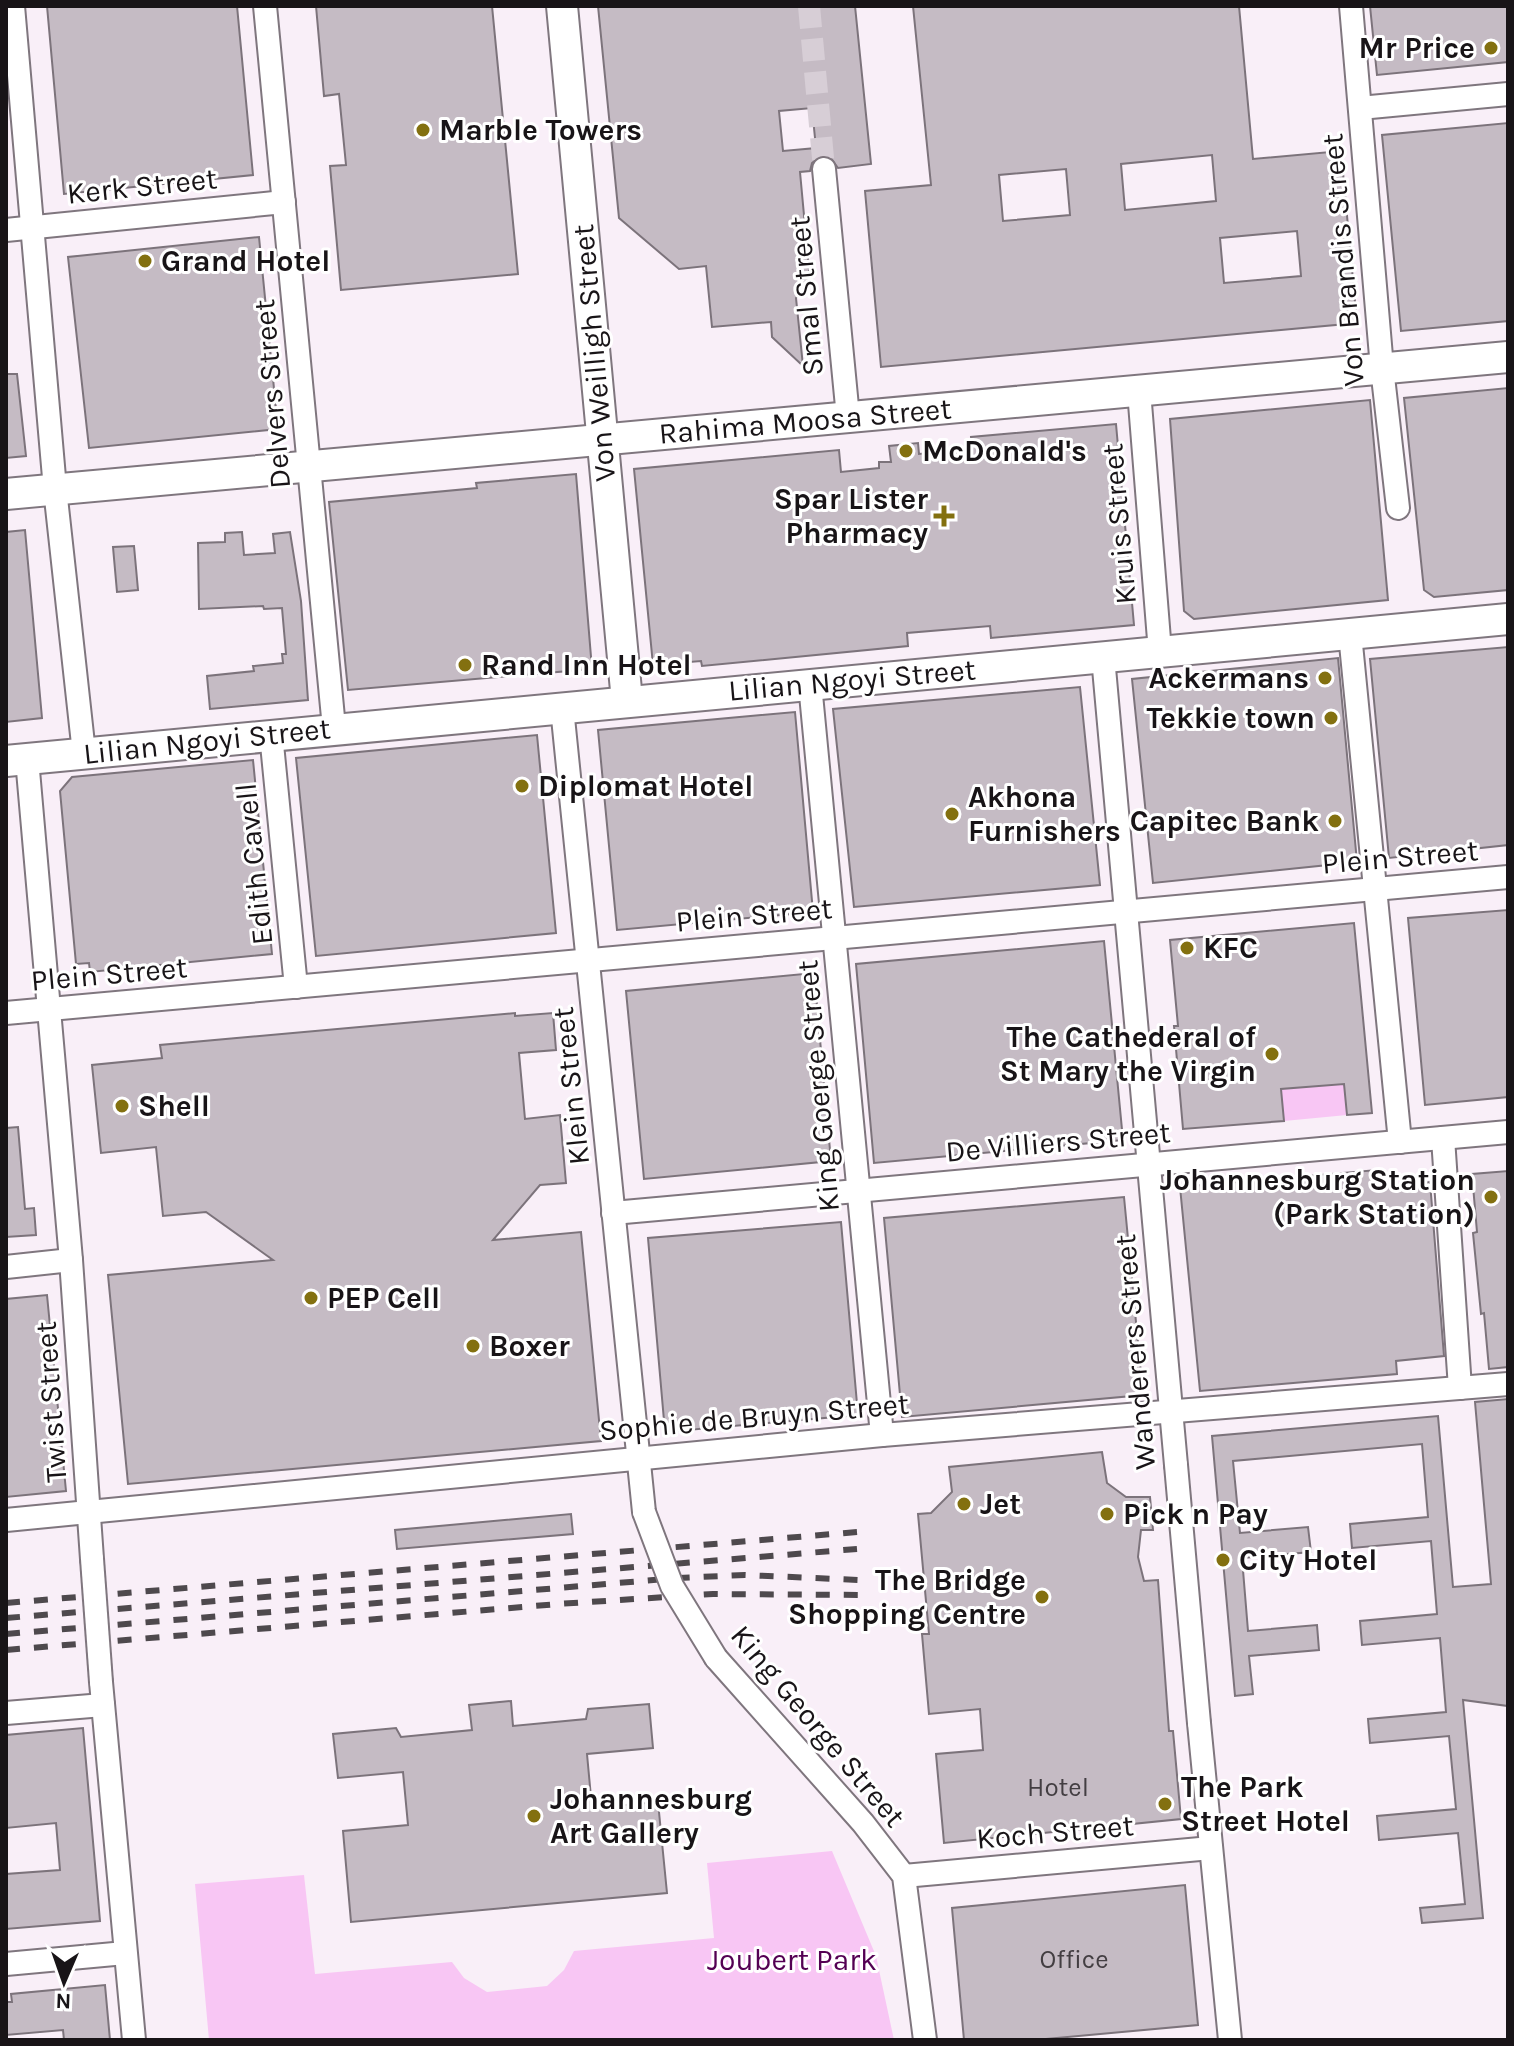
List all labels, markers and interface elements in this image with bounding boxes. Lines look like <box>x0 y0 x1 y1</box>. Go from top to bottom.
place label: Mr Price <box>1359 30 1475 66</box>
marker: Mr Price <box>1482 39 1500 57</box>
place label: Marble Towers <box>439 112 642 148</box>
marker: Marble Towers <box>414 121 432 139</box>
street label: Von Brandis Street <box>1314 132 1372 388</box>
street label: Kerk Street <box>65 160 219 212</box>
street label: Smal Street <box>781 214 831 378</box>
street label: Von Weilligh Street <box>565 223 623 483</box>
place label: Grand Hotel <box>161 243 330 279</box>
marker: Grand Hotel <box>136 252 154 270</box>
street label: Delvers Street <box>246 298 298 490</box>
street label: Rahima Moosa Street <box>657 390 953 452</box>
place label: McDonald's <box>922 433 1087 469</box>
marker: McDonald's <box>897 442 915 460</box>
street label: Kruis Street <box>1094 442 1144 606</box>
place label: Spar Lister Pharmacy <box>774 481 928 551</box>
marker: Spar Lister Pharmacy <box>935 507 953 525</box>
place label: Rand Inn Hotel <box>481 647 692 683</box>
street label: Lilian Ngoyi Street <box>727 651 977 709</box>
marker: Rand Inn Hotel <box>456 656 474 674</box>
place label: Ackermans <box>1148 660 1309 696</box>
marker: Ackermans <box>1316 669 1334 687</box>
place label: Tekkie town <box>1147 700 1315 736</box>
marker: Tekkie town <box>1322 709 1340 727</box>
street label: Lilian Ngoyi Street <box>82 710 332 772</box>
place label: Diplomat Hotel <box>538 768 753 804</box>
marker: Diplomat Hotel <box>513 777 531 795</box>
place label: Akhona Furnishers <box>968 779 1121 849</box>
street label: Edith Cavell <box>228 781 280 947</box>
place label: Capitec Bank <box>1130 803 1319 839</box>
marker: Akhona Furnishers <box>943 805 961 823</box>
marker: Capitec Bank <box>1326 812 1344 830</box>
street label: Plein Street <box>1320 832 1480 882</box>
street label: Plein Street <box>674 890 834 940</box>
place label: KFC <box>1203 930 1258 966</box>
marker: KFC <box>1178 939 1196 957</box>
street label: Plein Street <box>29 949 189 999</box>
street label: King Goerge Street <box>789 959 847 1213</box>
street label: Klein Street <box>545 1005 597 1167</box>
place label: The Cathederal of St Mary the Virgin <box>1000 1019 1257 1089</box>
marker: The Cathederal of St Mary the Virgin <box>1263 1045 1281 1063</box>
place label: Shell <box>138 1088 210 1124</box>
marker: Shell <box>113 1097 131 1115</box>
street label: De Villiers Street <box>944 1114 1172 1170</box>
place label: Johannesburg Station (Park Station) <box>1160 1162 1475 1232</box>
marker: Johannesburg Station (Park Station) <box>1482 1188 1500 1206</box>
street label: Wanderers Street <box>1107 1233 1163 1471</box>
place label: PEP Cell <box>327 1280 440 1316</box>
marker: PEP Cell <box>302 1289 320 1307</box>
street label: Twist Street <box>27 1320 75 1484</box>
place label: Boxer <box>489 1328 570 1364</box>
marker: Boxer <box>464 1337 482 1355</box>
street label: Sophie de Bruyn Street <box>597 1386 911 1448</box>
place label: Jet <box>980 1486 1021 1522</box>
marker: Jet <box>955 1495 973 1513</box>
place label: Pick n Pay <box>1123 1496 1268 1532</box>
marker: Pick n Pay <box>1098 1505 1116 1523</box>
place label: City Hotel <box>1239 1542 1377 1578</box>
marker: City Hotel <box>1214 1551 1232 1569</box>
place label: The Bridge Shopping Centre <box>788 1562 1026 1632</box>
marker: The Bridge Shopping Centre <box>1033 1588 1051 1606</box>
street label: King George Street <box>723 1618 913 1834</box>
place label: The Park Street Hotel <box>1181 1769 1350 1839</box>
house number: Hotel <box>1027 1772 1089 1803</box>
place label: Johannesburg Art Gallery <box>550 1781 752 1851</box>
marker: The Park Street Hotel <box>1156 1795 1174 1813</box>
marker: Johannesburg Art Gallery <box>525 1807 543 1825</box>
street label: Koch Street <box>975 1807 1135 1857</box>
north arrow <box>24 1942 104 2022</box>
park label: Joubert Park <box>707 1942 877 1978</box>
house number: Office <box>1039 1944 1109 1975</box>
text: N <box>55 1988 72 2014</box>

